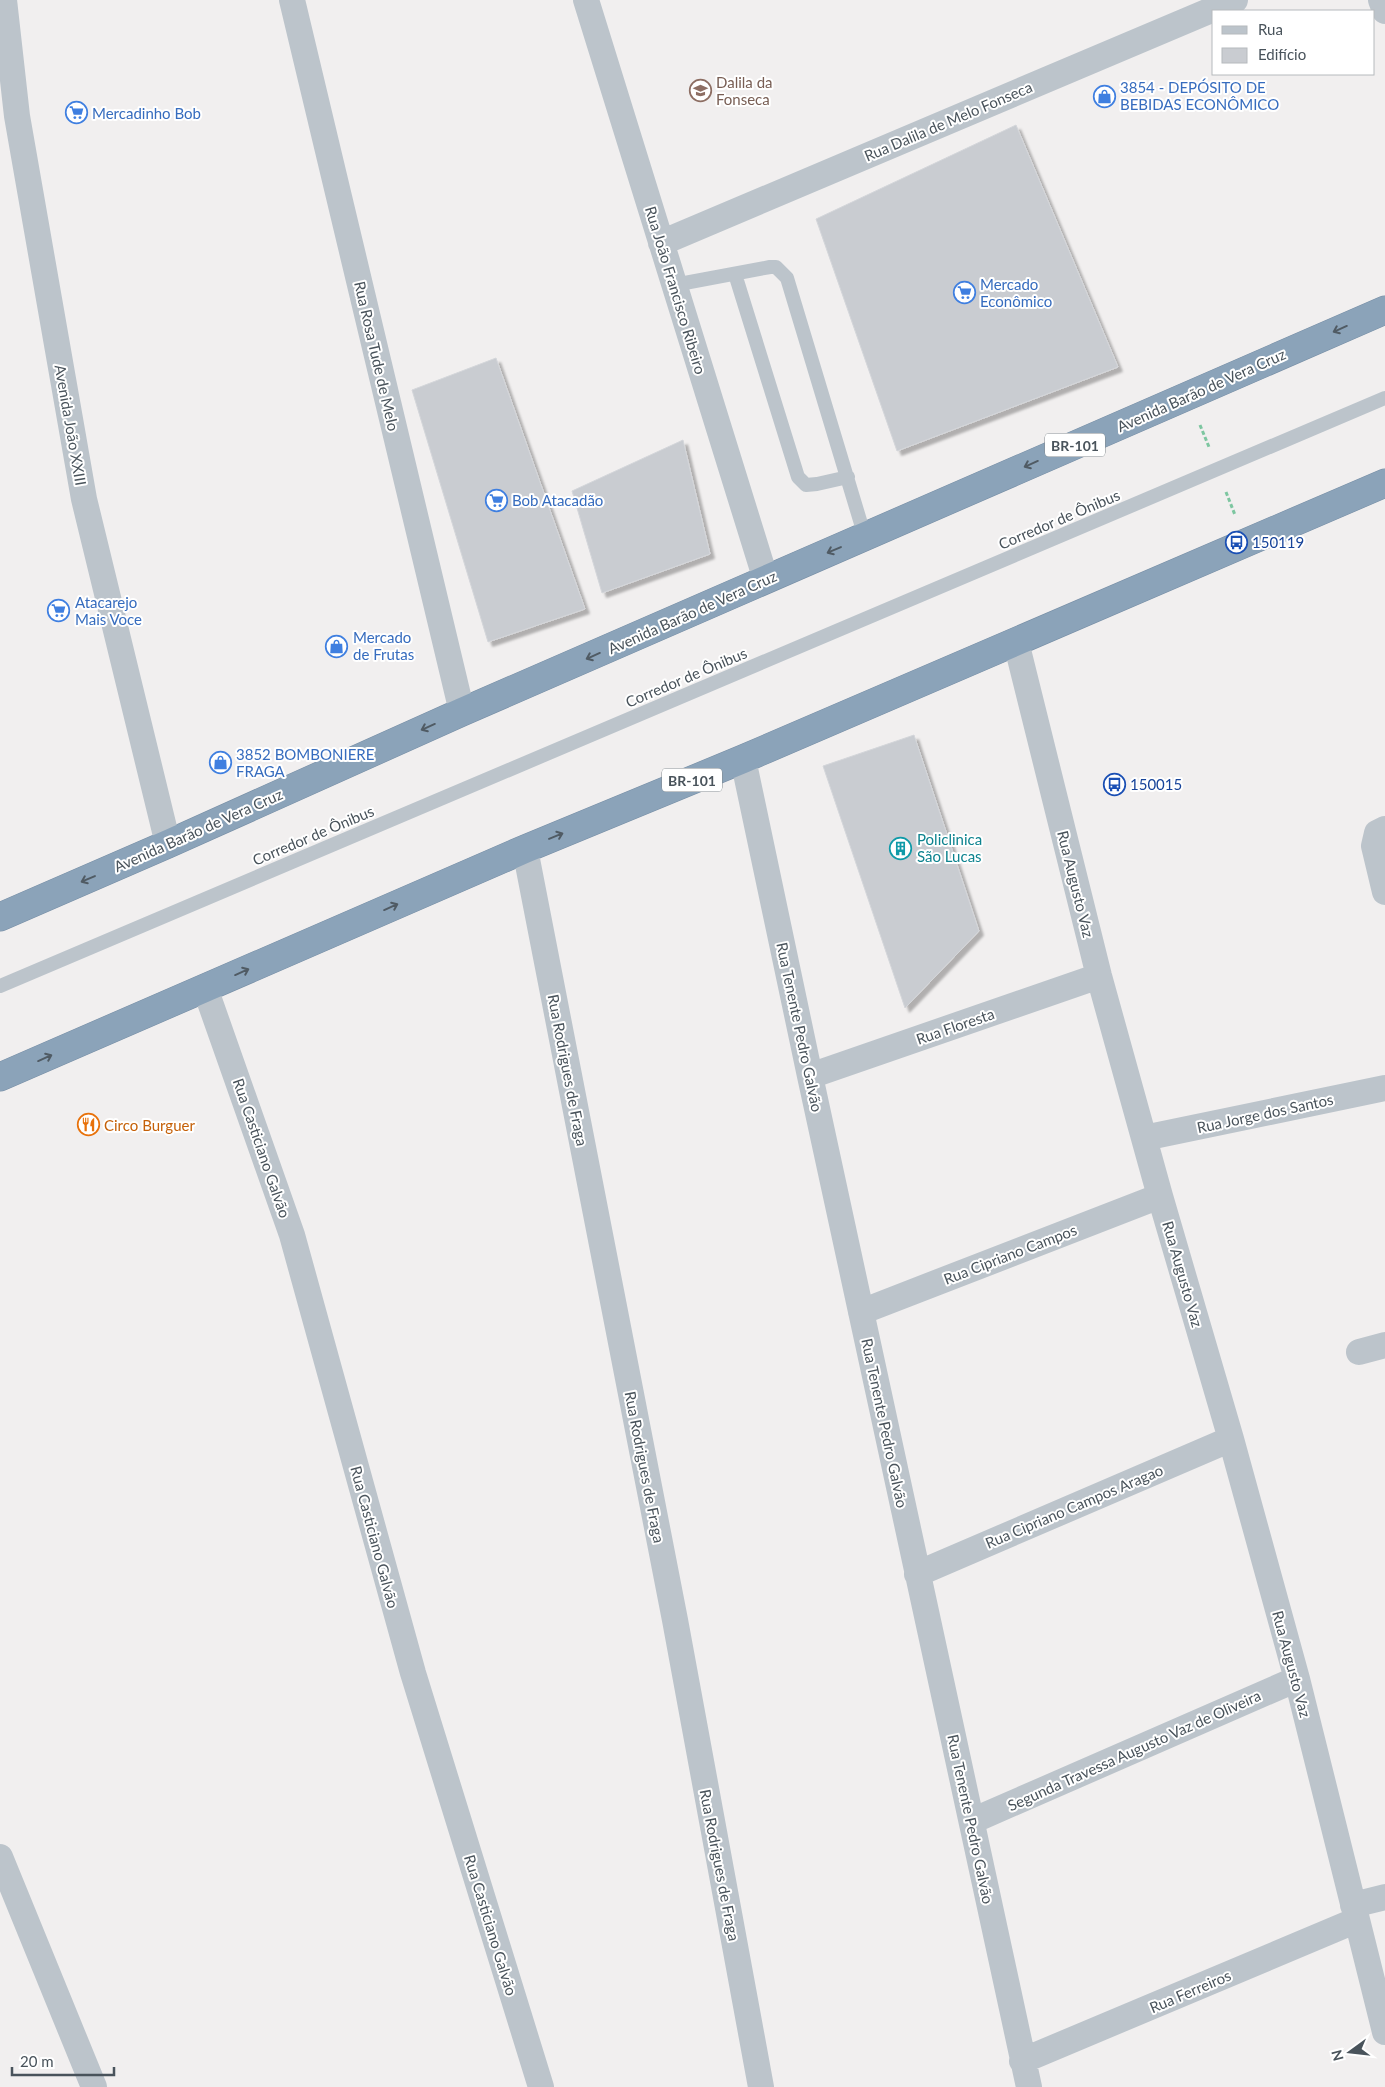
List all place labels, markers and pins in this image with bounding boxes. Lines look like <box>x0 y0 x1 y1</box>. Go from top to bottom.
place label: Dalila da Fonseca <box>716 73 773 108</box>
place label: 3854 - DEPÓSITO DE BEBIDAS ECONÔMICO <box>1120 78 1279 113</box>
school or university icon: Dalila da Fonseca <box>688 79 712 103</box>
shop icon: 3854 - DEPÓSITO DE BEBIDAS ECONÔMICO <box>1092 84 1116 108</box>
supermarket icon: Mercadinho Bob <box>64 101 88 125</box>
place label: Mercadinho Bob <box>92 104 201 122</box>
place label: Mercado Econômico <box>980 275 1052 310</box>
supermarket icon: Mercado Econômico <box>952 281 976 305</box>
supermarket icon: Bob Atacadão <box>484 488 508 512</box>
place label: Bob Atacadão <box>512 491 603 509</box>
bus stop icon: 150119 <box>1224 530 1248 554</box>
place label: 150119 <box>1252 533 1304 551</box>
place label: Atacarejo Mais Voce <box>75 593 142 628</box>
supermarket icon: Atacarejo Mais Voce <box>47 599 71 623</box>
place label: Mercado de Frutas <box>353 628 414 663</box>
shop icon: Mercado de Frutas <box>325 634 349 658</box>
place label: 3852 BOMBONIERE FRAGA <box>236 745 374 780</box>
shop icon: 3852 BOMBONIERE FRAGA <box>208 751 232 775</box>
bus stop icon: 150015 <box>1102 772 1126 796</box>
place label: 150015 <box>1130 775 1182 793</box>
place label: Policlinica São Lucas <box>917 830 982 865</box>
building icon: Policlinica São Lucas <box>889 836 913 860</box>
restaurant icon: Circo Burguer <box>76 1113 100 1137</box>
place label: Circo Burguer <box>104 1116 195 1134</box>

